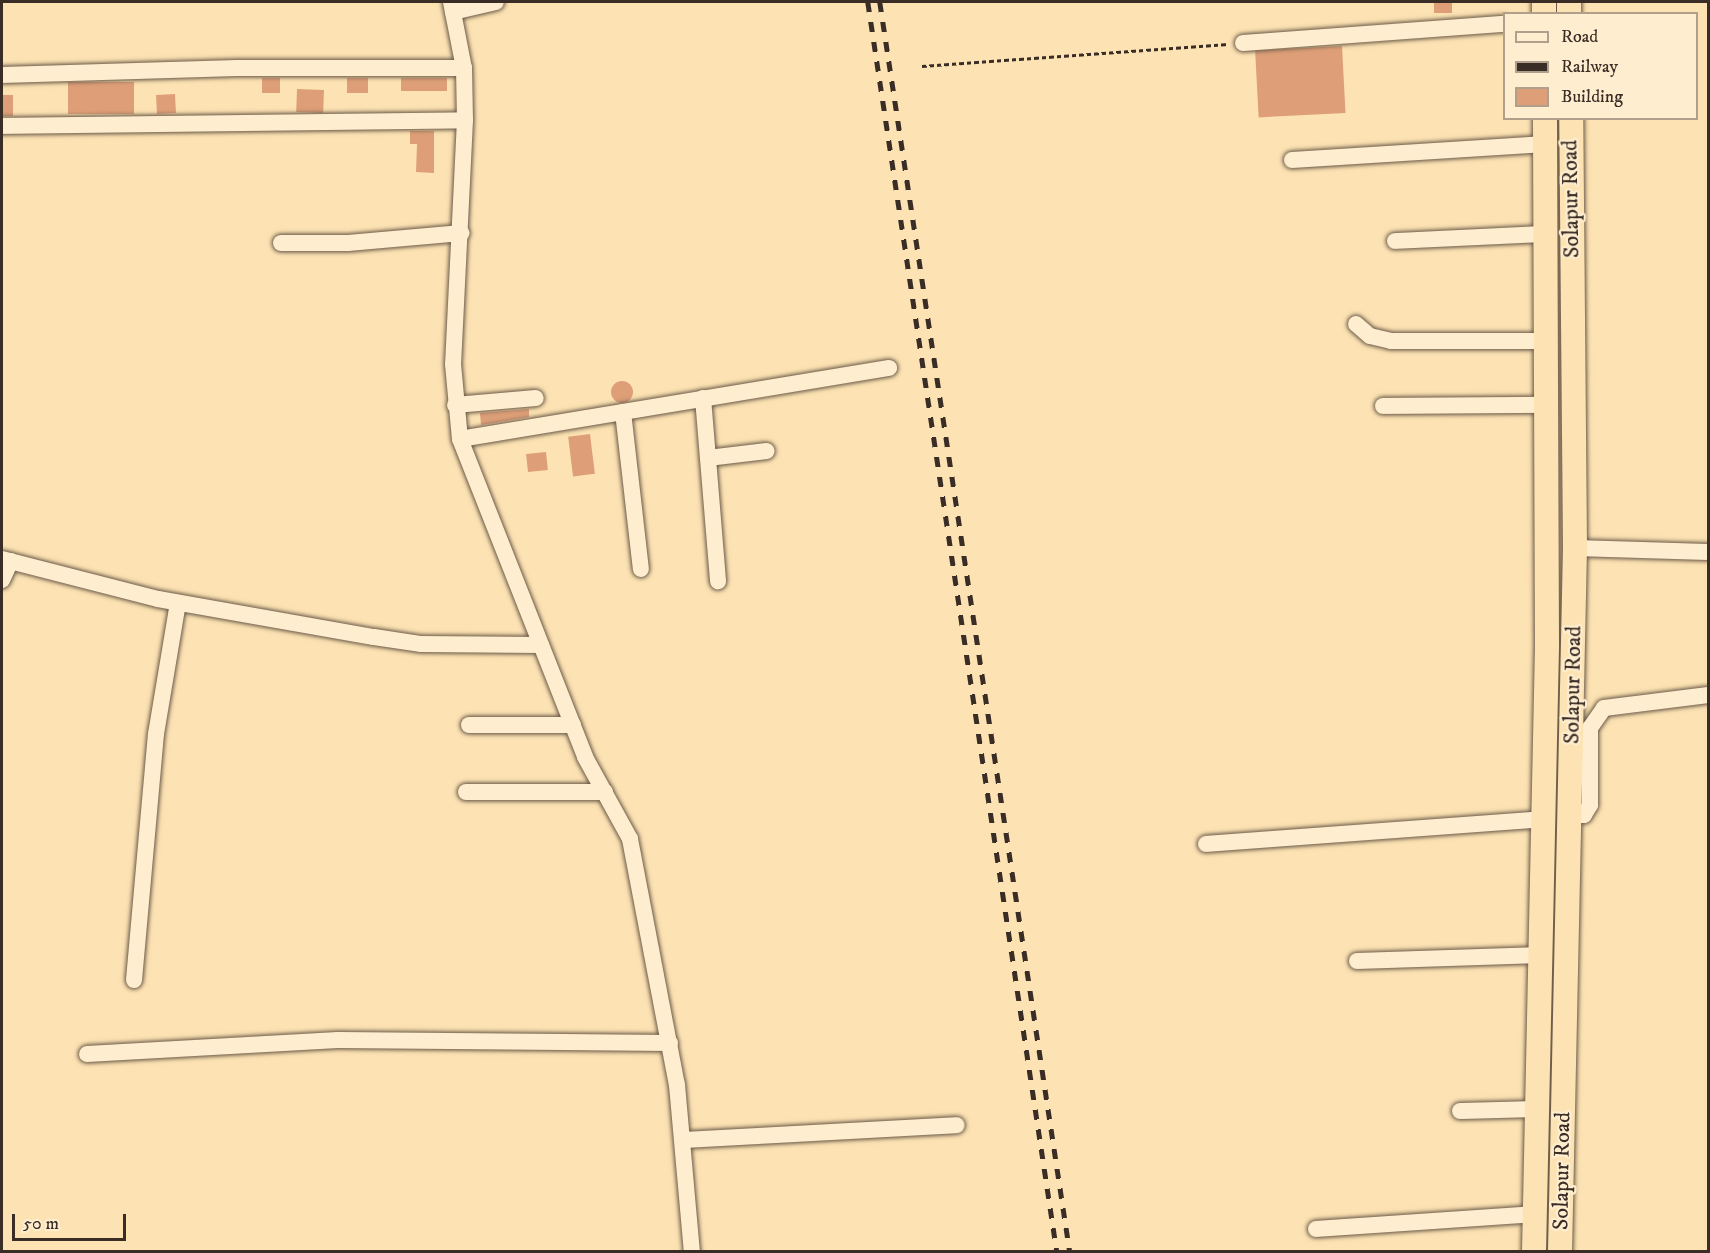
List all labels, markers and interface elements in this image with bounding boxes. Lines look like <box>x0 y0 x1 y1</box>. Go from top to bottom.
legend <box>1503 12 1698 120</box>
text: Road <box>1561 26 1598 48</box>
text: Railway <box>1561 56 1618 78</box>
text: Building <box>1561 86 1623 108</box>
street label: Solapur Road <box>1557 140 1585 258</box>
street label: Solapur Road <box>1559 626 1587 744</box>
street label: Solapur Road <box>1548 1112 1576 1230</box>
scale bar <box>15 1202 129 1240</box>
text: 50 m <box>23 1213 59 1235</box>

